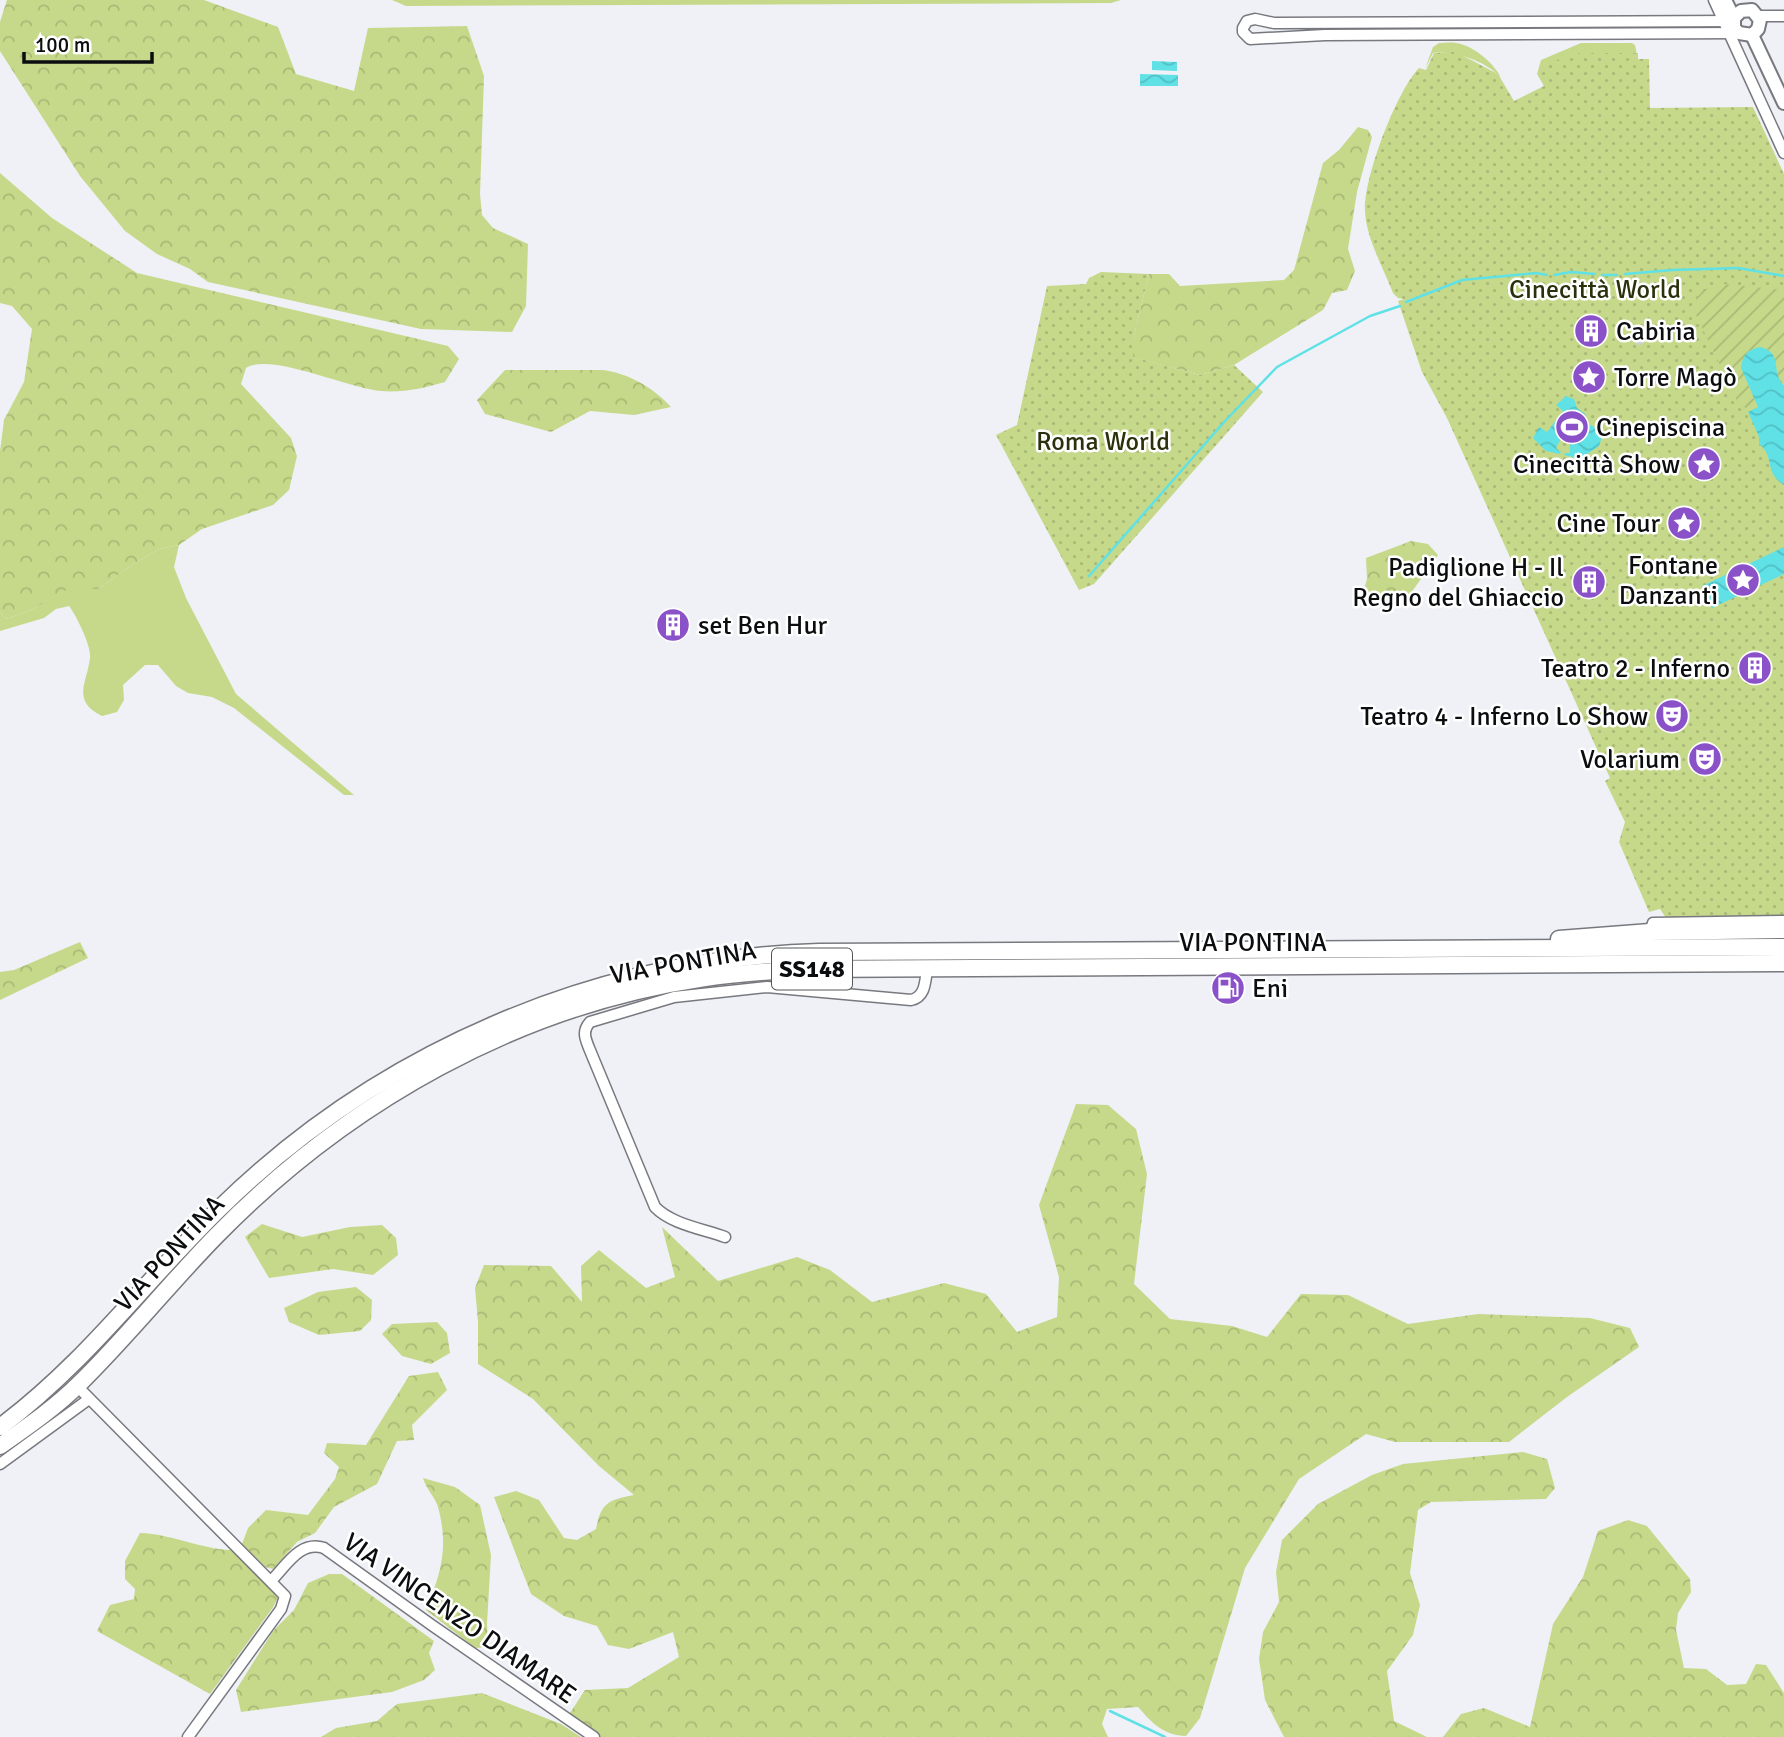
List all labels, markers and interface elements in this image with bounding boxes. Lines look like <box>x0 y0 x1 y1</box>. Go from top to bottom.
scale bar <box>24 21 152 65</box>
text: 100 m <box>35 32 90 58</box>
park label: Cinecittà World <box>1509 274 1681 306</box>
building icon: Cabiria <box>1572 312 1610 350</box>
place label: Cabiria <box>1616 316 1696 348</box>
place icon: Torre Magò <box>1570 358 1608 396</box>
place label: Torre Magò <box>1614 362 1737 394</box>
sports icon: Cinepiscina <box>1553 408 1591 446</box>
place label: Cinepiscina <box>1596 412 1725 444</box>
park label: Roma World <box>1036 426 1170 458</box>
place icon: Cinecittà Show <box>1685 445 1723 483</box>
place label: Cinecittà Show <box>1513 449 1680 481</box>
place icon: Cine Tour <box>1665 504 1703 542</box>
place label: Cine Tour <box>1556 508 1660 540</box>
place label: Fontane Danzanti <box>1619 550 1718 612</box>
place label: Padiglione H - Il Regno del Ghiaccio <box>1352 552 1564 614</box>
place icon: Fontane Danzanti <box>1724 561 1762 599</box>
building icon: Padiglione H - Il Regno del Ghiaccio <box>1570 563 1608 601</box>
building icon: set Ben Hur <box>654 606 692 644</box>
place label: set Ben Hur <box>698 610 828 642</box>
building icon: Teatro 2 - Inferno <box>1736 649 1774 687</box>
place label: Teatro 2 - Inferno <box>1541 653 1730 685</box>
theatre icon: Teatro 4 - Inferno Lo Show <box>1653 697 1691 735</box>
place label: Teatro 4 - Inferno Lo Show <box>1360 701 1648 733</box>
theatre icon: Volarium <box>1686 740 1724 778</box>
place label: Volarium <box>1580 744 1680 776</box>
street label: VIA PONTINA <box>1179 927 1327 959</box>
street label: VIA PONTINA <box>608 934 759 992</box>
road number: SS148 <box>772 948 852 989</box>
fuel station icon: Eni <box>1209 969 1247 1007</box>
place label: Eni <box>1252 973 1288 1005</box>
street label: VIA PONTINA <box>108 1189 232 1319</box>
street label: VIA VINCENZO DIAMARE <box>337 1526 582 1711</box>

